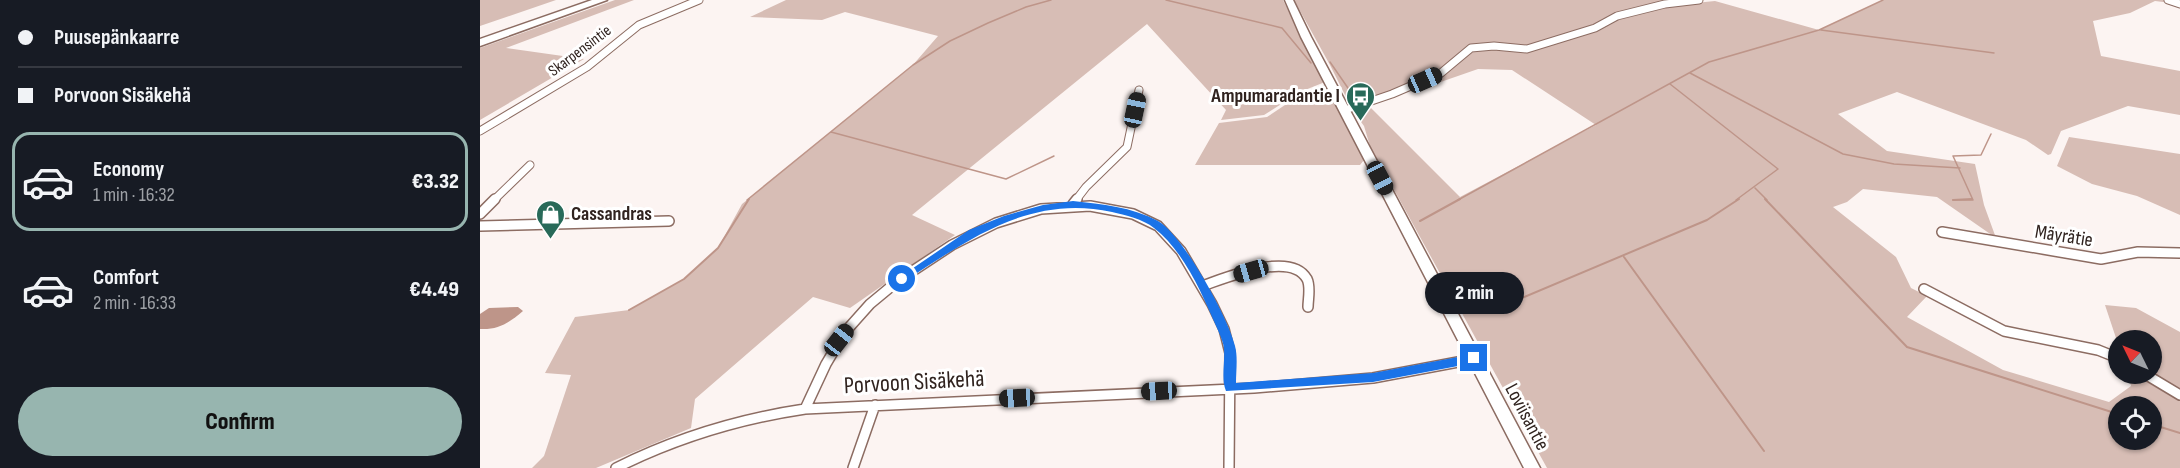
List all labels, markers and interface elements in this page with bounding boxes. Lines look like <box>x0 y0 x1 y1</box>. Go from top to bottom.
street label: Skarpensintie <box>545 21 615 81</box>
text: Puusepänkaarre <box>54 24 179 51</box>
car <box>1405 64 1445 96</box>
bus stop icon: Ampumaradantie I <box>1345 80 1377 122</box>
text: Porvoon Sisäkehä <box>54 82 191 109</box>
place label: Ampumaradantie I <box>1210 84 1340 108</box>
car <box>1122 91 1148 129</box>
icon: car <box>21 155 75 209</box>
text: Economy <box>93 156 164 183</box>
car <box>1364 158 1396 198</box>
text: €3.32 <box>412 168 459 195</box>
text: 1 min · 16:32 <box>93 183 175 207</box>
shop icon: Cassandras <box>534 198 566 240</box>
place label: Cassandras <box>571 202 652 226</box>
street label: Mäyrätie <box>2033 220 2095 252</box>
car <box>1231 257 1271 285</box>
icon: car <box>21 263 75 317</box>
text: Comfort <box>93 264 159 291</box>
route start <box>888 265 915 292</box>
callout: 2 min <box>1424 271 1524 313</box>
text: €4.49 <box>409 276 459 303</box>
text: 2 min <box>1455 281 1494 305</box>
text: 2 min · 16:33 <box>93 291 176 315</box>
car <box>821 320 857 360</box>
north arrow <box>2108 330 2162 384</box>
map controls <box>2108 330 2162 450</box>
route end <box>1460 344 1487 371</box>
street label: Porvoon Sisäkehä <box>843 364 985 400</box>
street label: Loviisantie <box>1500 380 1554 454</box>
car <box>1141 381 1177 401</box>
button: Confirm <box>18 387 462 456</box>
car <box>999 388 1035 408</box>
button: locate <box>2108 396 2162 450</box>

